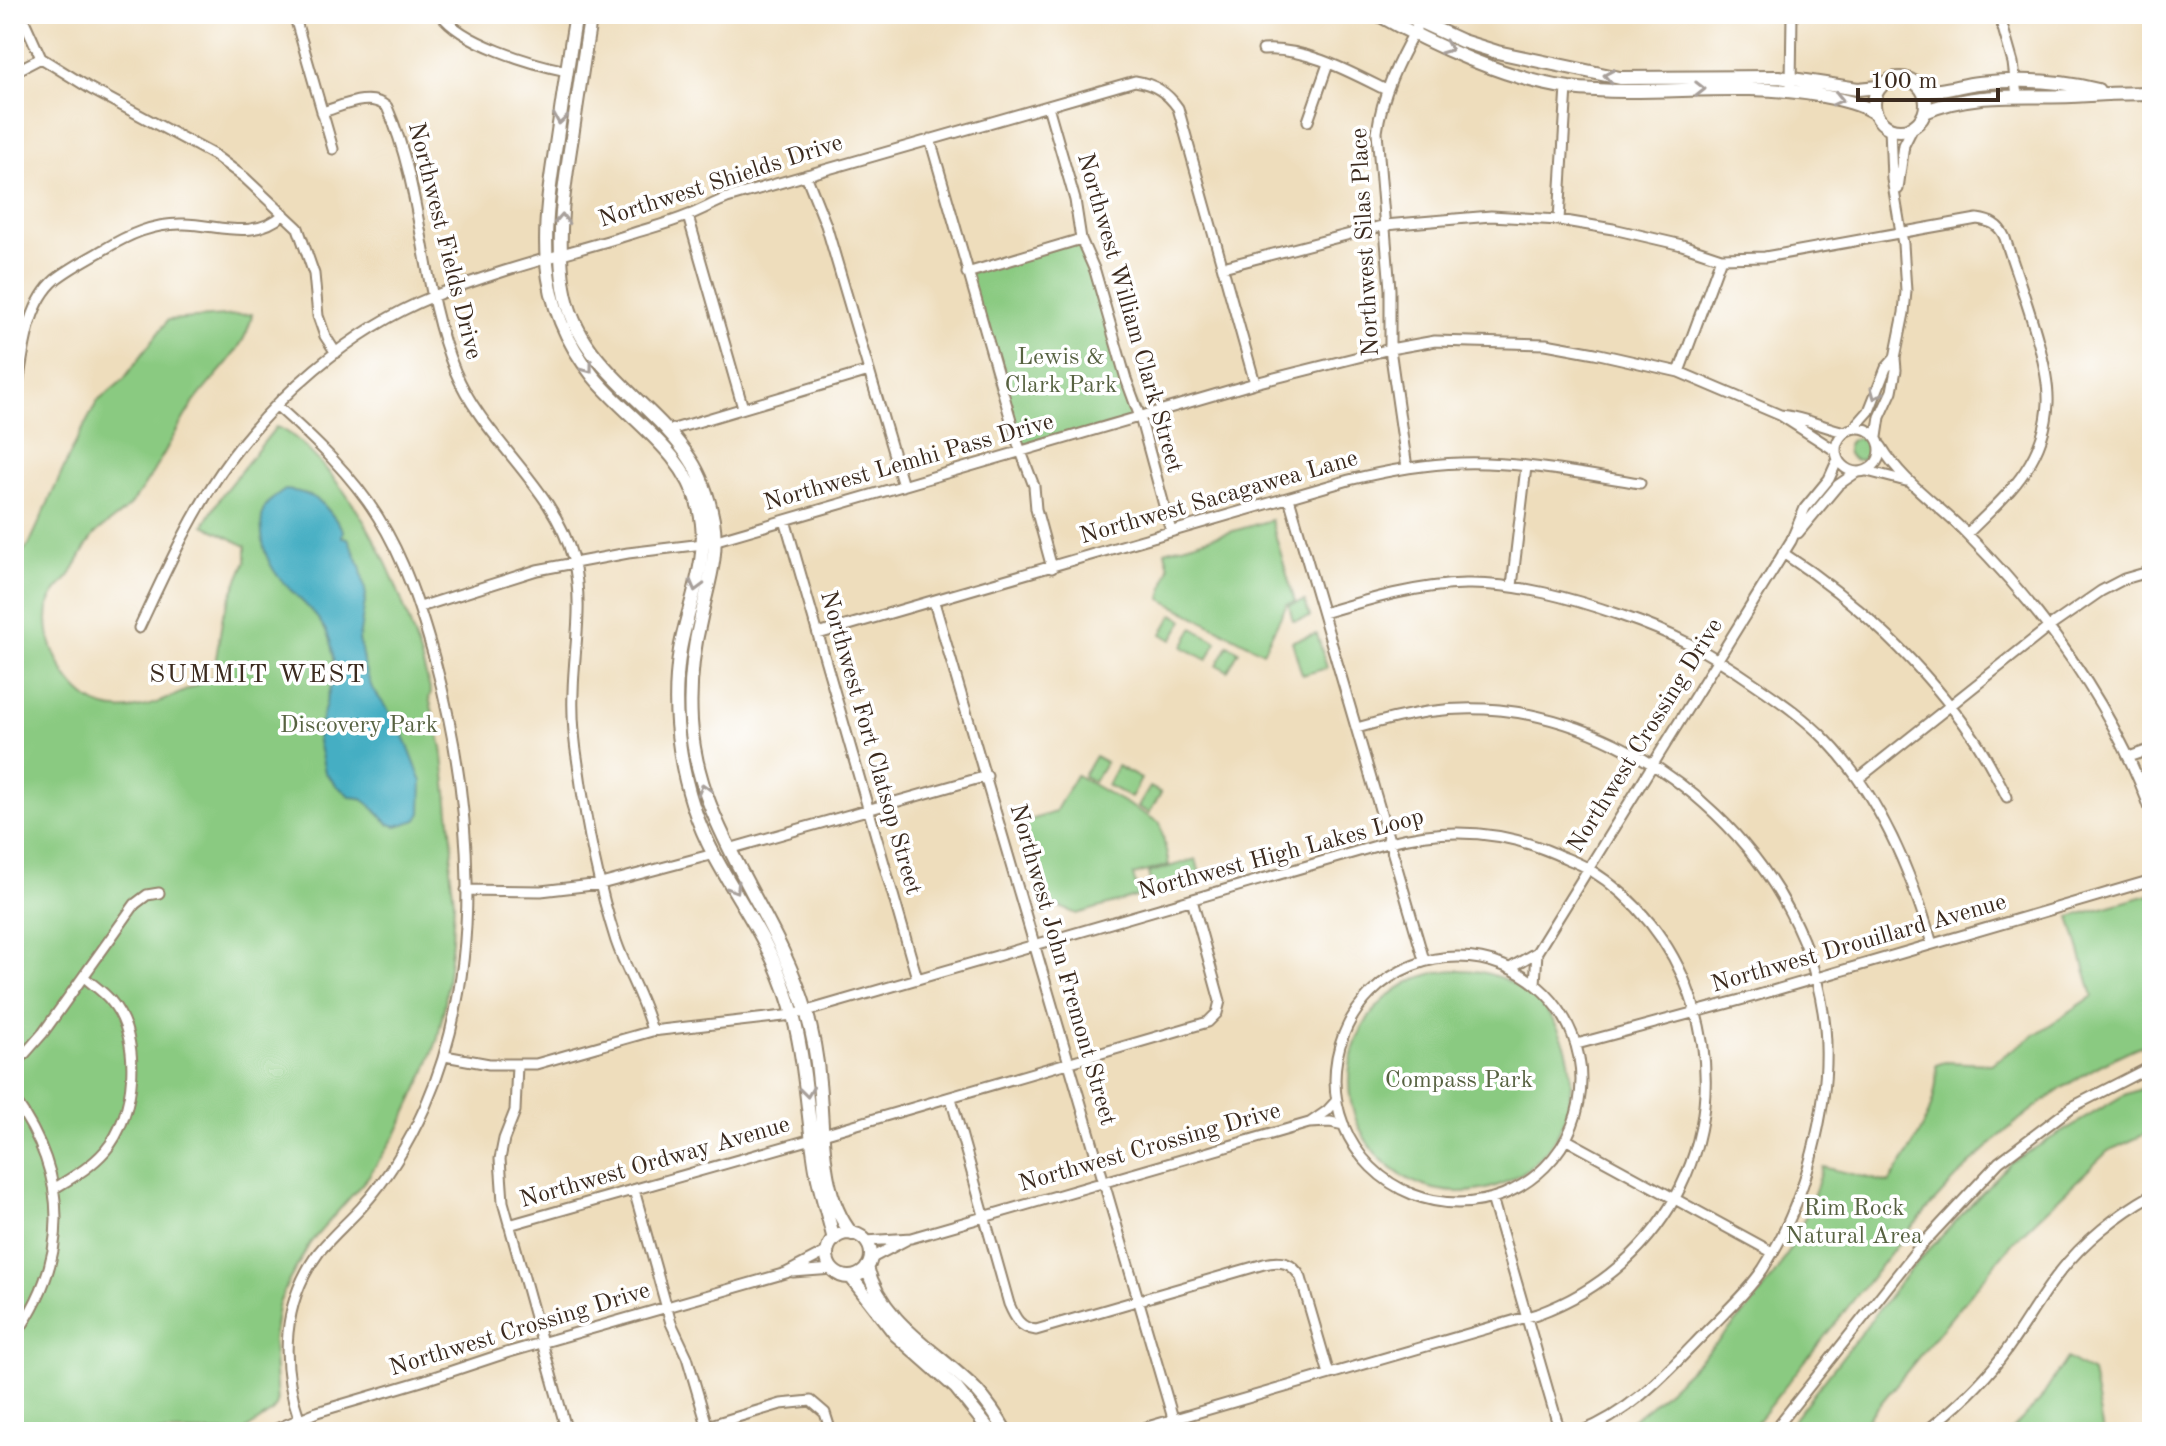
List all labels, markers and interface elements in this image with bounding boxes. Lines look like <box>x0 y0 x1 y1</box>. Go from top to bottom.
one-way arrow <box>1439 38 1453 55</box>
scale bar <box>1858 52 1998 102</box>
one-way arrow <box>1602 68 1616 85</box>
text: 100 m <box>1870 70 1938 94</box>
one-way arrow <box>1694 80 1707 98</box>
one-way arrow <box>1831 90 1845 107</box>
one-way arrow <box>552 112 569 126</box>
street label: Northwest Fields Drive <box>403 120 485 362</box>
street label: Northwest Silas Place <box>1348 127 1384 357</box>
street label: Northwest Shields Drive <box>596 131 846 233</box>
street label: Northwest William Clark Street <box>1072 151 1186 475</box>
one-way arrow <box>553 212 570 225</box>
park label: Lewis & Clark Park <box>1005 346 1117 398</box>
one-way arrow <box>578 359 593 374</box>
one-way arrow <box>1869 386 1886 400</box>
street label: Northwest Lemhi Pass Drive <box>761 410 1057 516</box>
street label: Northwest Sacagawea Lane <box>1077 447 1361 549</box>
one-way arrow <box>688 579 705 593</box>
street label: Northwest Fort Clatsop Street <box>815 588 925 898</box>
street label: Northwest Crossing Drive <box>1564 615 1728 857</box>
district label: SUMMIT WEST <box>149 662 367 688</box>
park label: Discovery Park <box>280 714 438 738</box>
one-way arrow <box>697 783 713 796</box>
street label: Northwest John Fremont Street <box>1005 802 1119 1128</box>
street label: Northwest High Lakes Loop <box>1136 805 1426 905</box>
one-way arrow <box>725 879 740 894</box>
street label: Northwest Drouillard Avenue <box>1709 890 2009 998</box>
park label: Compass Park <box>1385 1069 1533 1093</box>
one-way arrow <box>798 1085 815 1099</box>
street label: Northwest Crossing Drive <box>1016 1099 1284 1197</box>
street label: Northwest Ordway Avenue <box>517 1113 793 1213</box>
park label: Rim Rock Natural Area <box>1785 1197 1923 1249</box>
street label: Northwest Crossing Drive <box>387 1279 653 1381</box>

